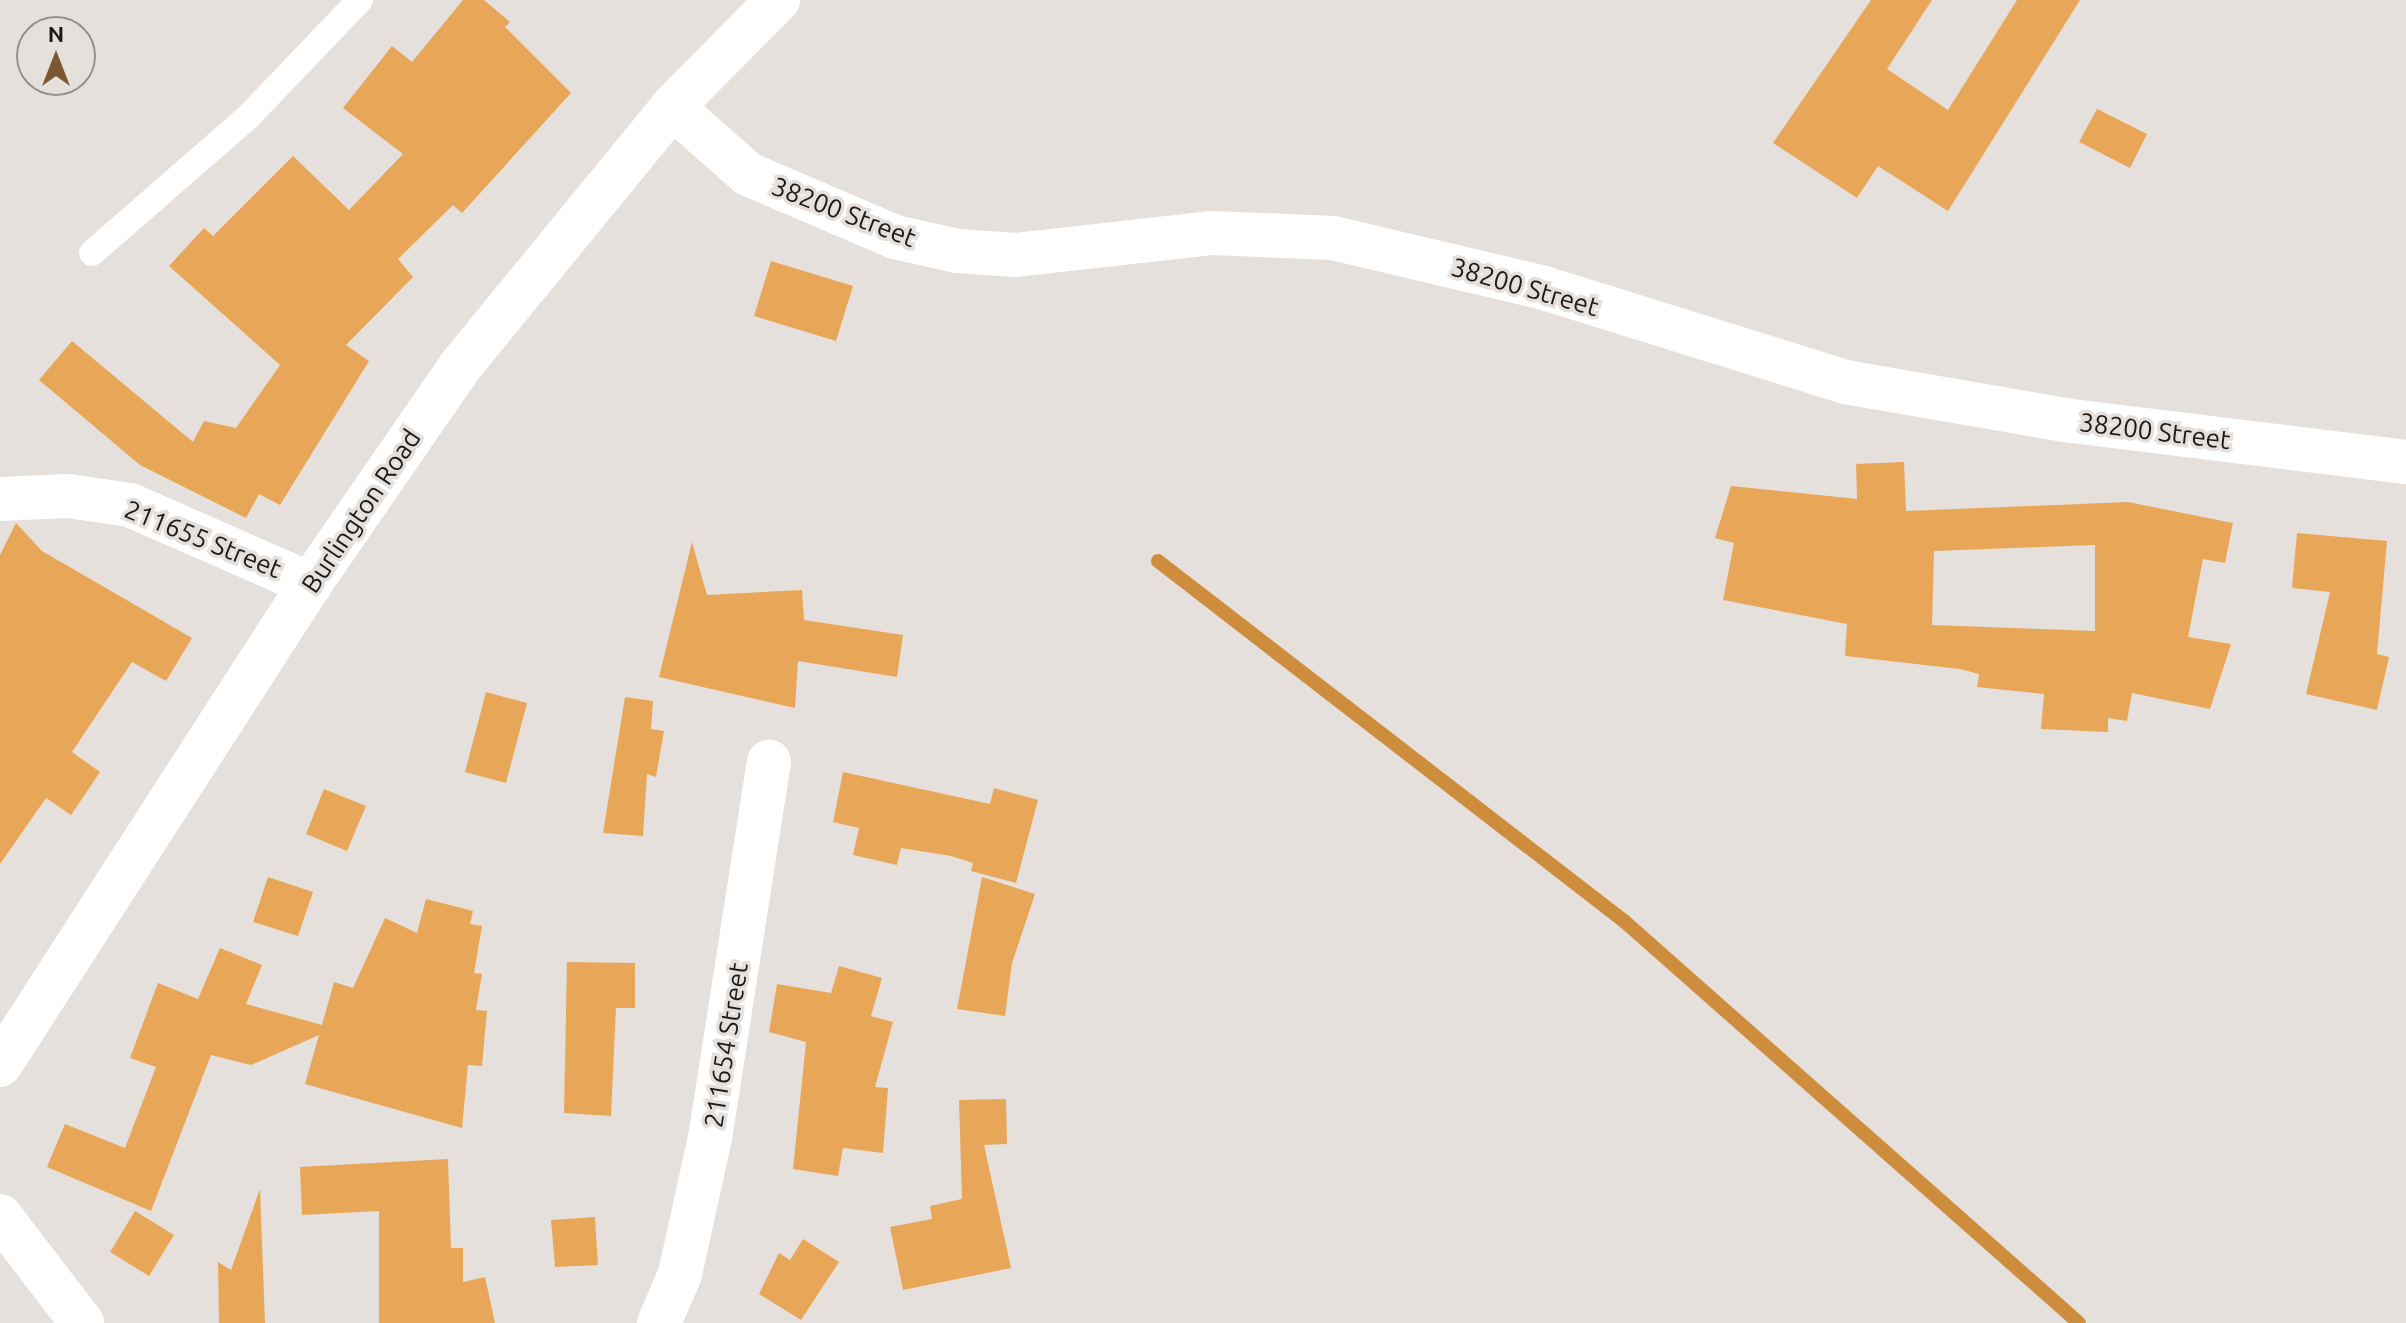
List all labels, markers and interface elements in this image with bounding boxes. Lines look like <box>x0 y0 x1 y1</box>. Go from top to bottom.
north arrow <box>16 16 96 96</box>
text: N <box>48 21 64 46</box>
street label: 38200 Street <box>768 170 920 254</box>
street label: 38200 Street <box>1448 251 1602 323</box>
street label: 38200 Street <box>2078 406 2232 456</box>
street label: Burlington Road <box>295 423 427 599</box>
street label: 211655 Street <box>120 493 286 585</box>
street label: 211654 Street <box>698 960 754 1130</box>

